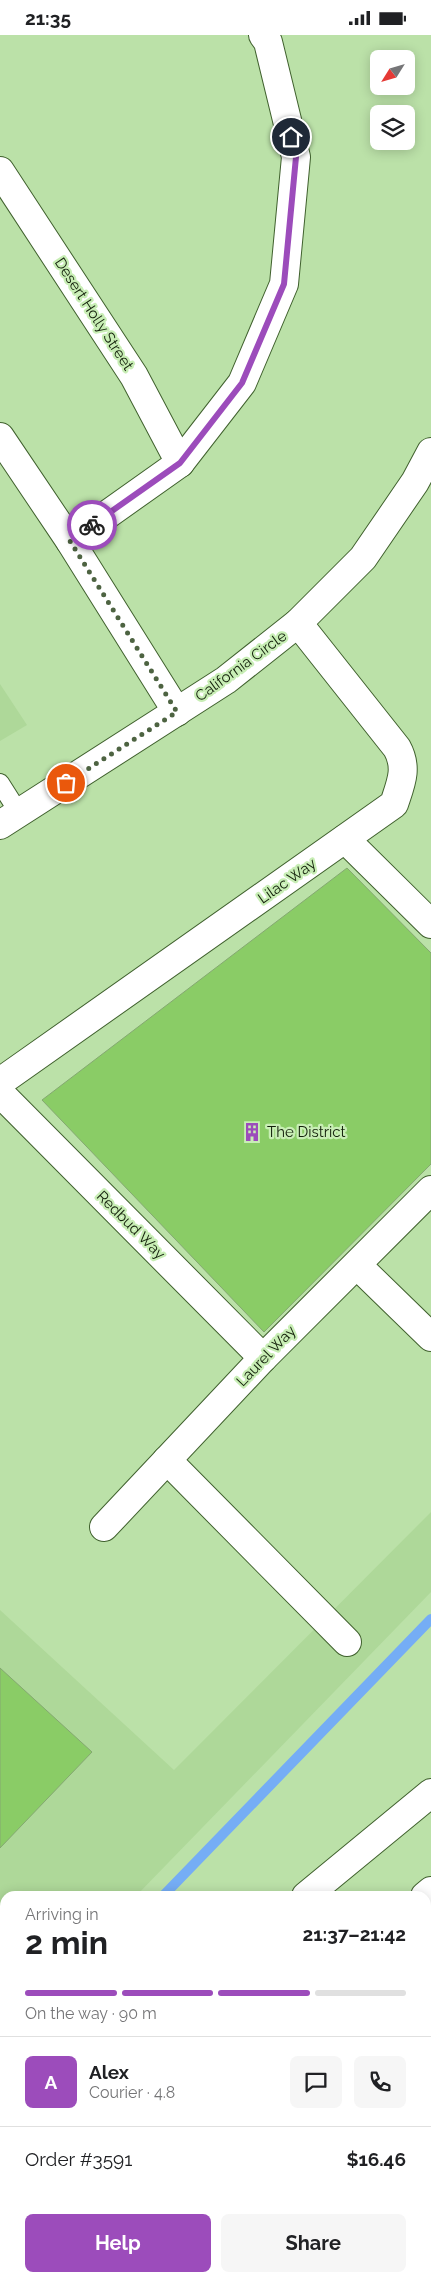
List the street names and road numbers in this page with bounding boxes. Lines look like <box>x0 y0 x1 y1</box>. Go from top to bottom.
street label: Desert Holly Street <box>51 254 137 374</box>
street label: California Circle <box>192 627 290 705</box>
street label: Lilac Way <box>254 854 320 908</box>
street label: Redbud Way <box>93 1187 169 1263</box>
street label: Laurel Way <box>233 1322 299 1390</box>

